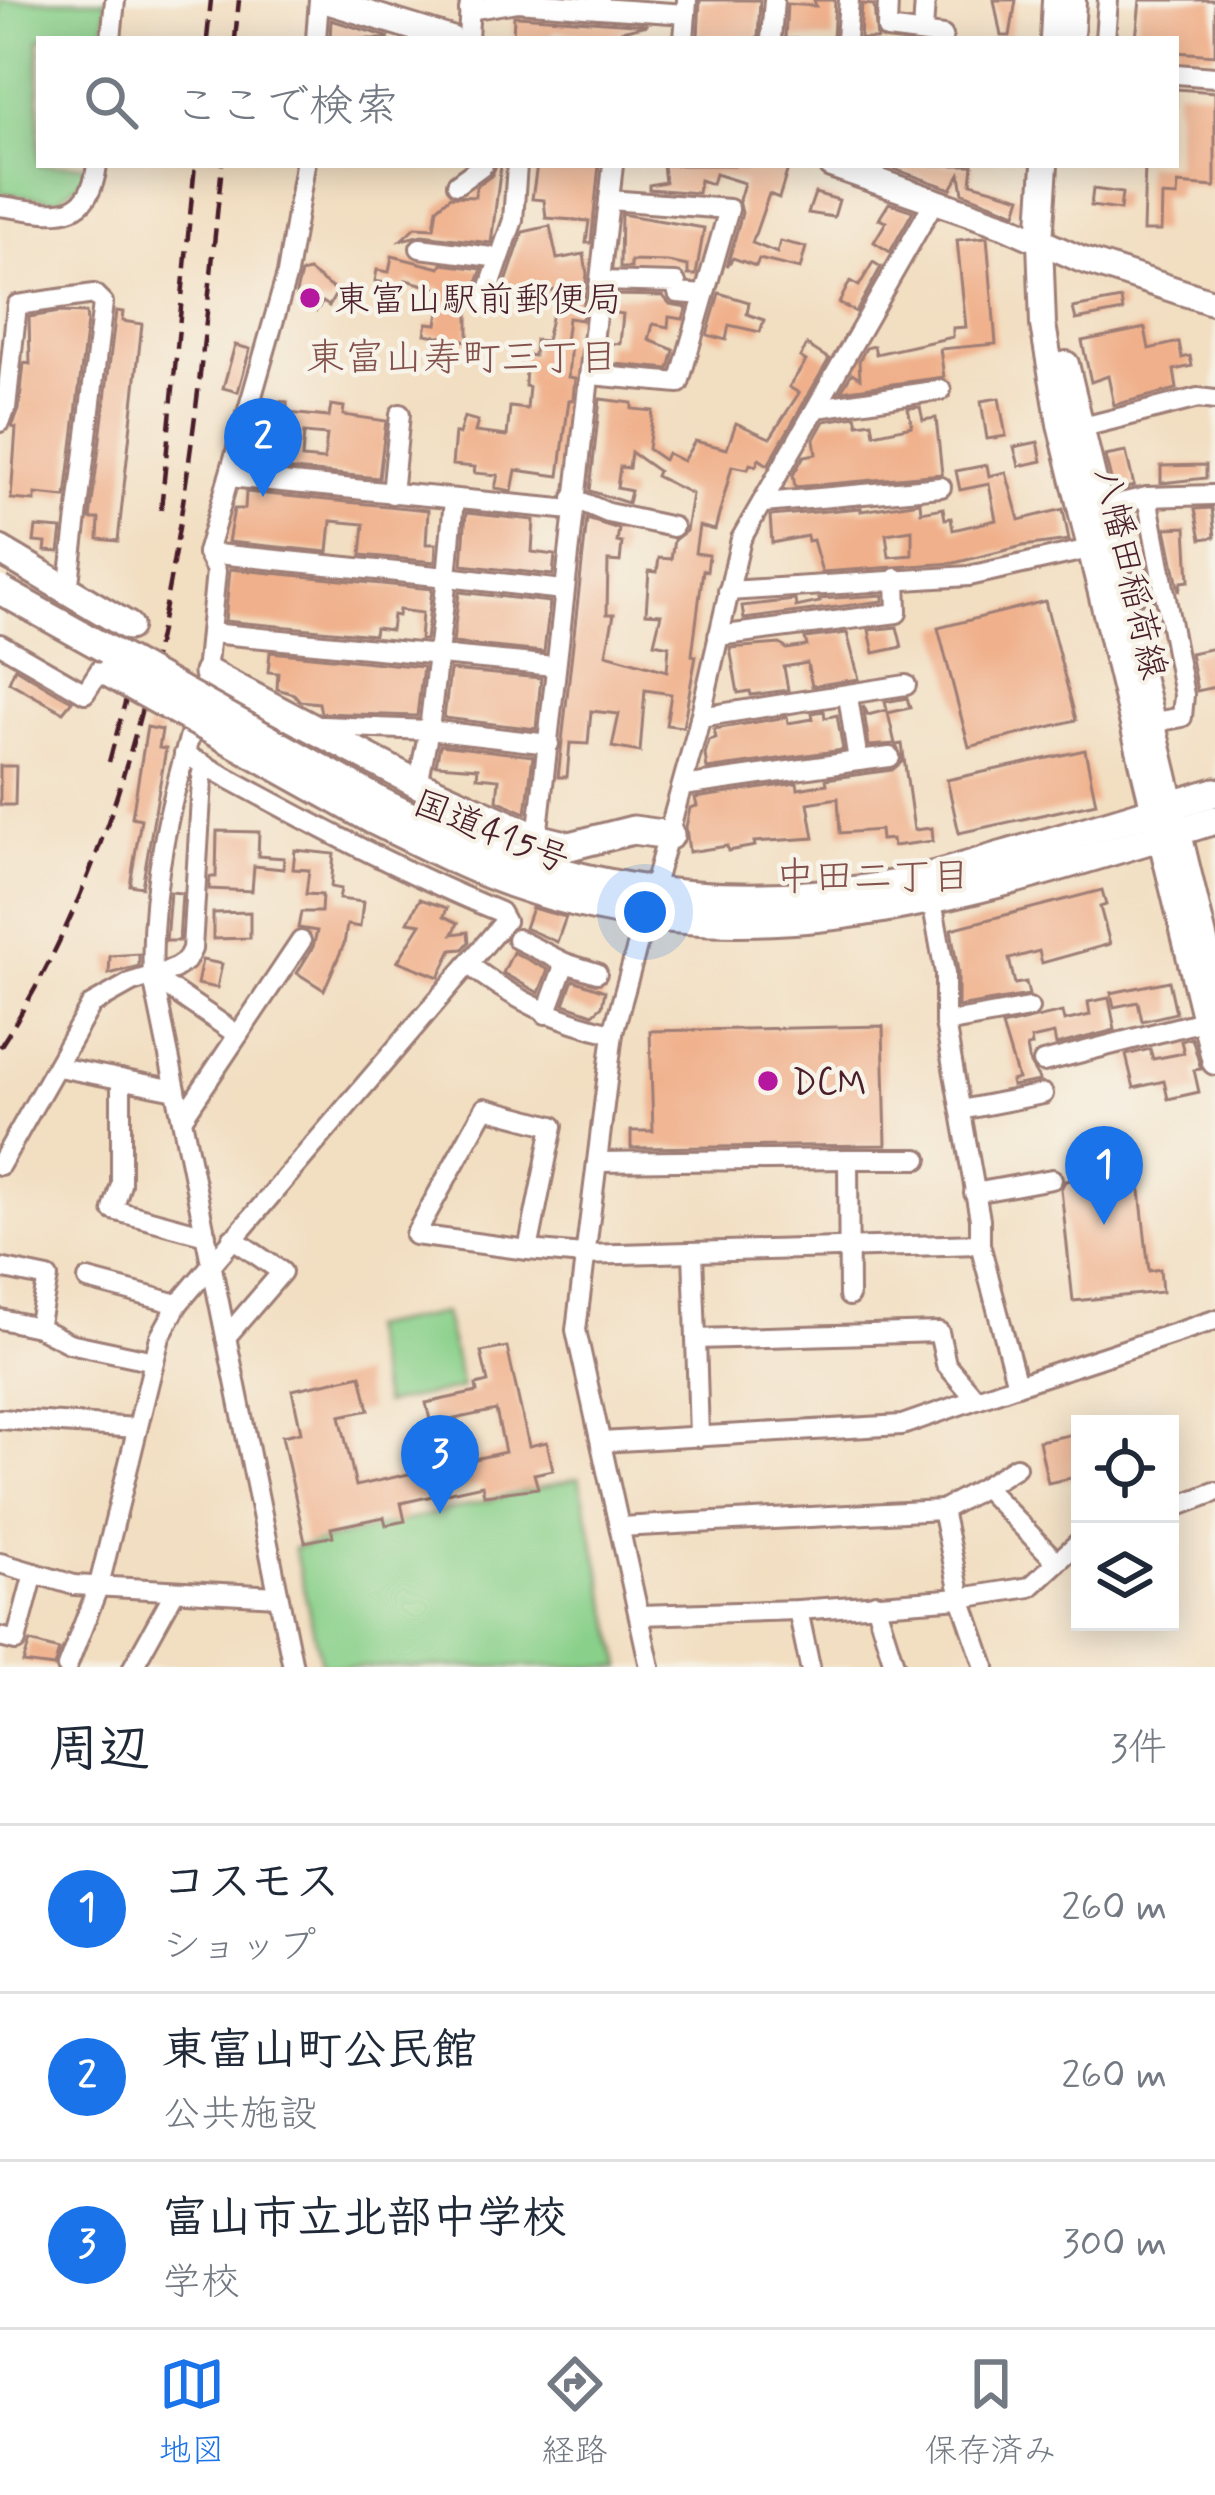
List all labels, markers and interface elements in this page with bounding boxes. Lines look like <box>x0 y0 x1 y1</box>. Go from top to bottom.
search box <box>36 36 1179 168</box>
icon: search <box>78 69 144 135</box>
text: ここで検索 <box>174 78 399 137</box>
place label: 東富山駅前郵便局 <box>334 278 622 325</box>
marker: 東富山駅前郵便局 <box>297 285 323 311</box>
district label: 東富山寿町三丁目 <box>306 334 618 385</box>
pin: 2 <box>224 398 302 497</box>
street label: 八幡田稲荷線 <box>1081 463 1176 684</box>
street label: 国道415号 <box>406 781 576 886</box>
district label: 中田二丁目 <box>775 853 971 904</box>
your location <box>615 882 675 942</box>
place label: DCM <box>792 1061 867 1108</box>
marker: DCM <box>755 1068 781 1094</box>
pin: 1 <box>1065 1126 1143 1225</box>
pin: 3 <box>401 1415 479 1514</box>
map controls <box>1071 1415 1179 1631</box>
button: locate <box>1071 1415 1179 1523</box>
button: layers <box>1071 1523 1179 1631</box>
text: 周辺 <box>48 1718 150 1784</box>
text: 3件 <box>1110 1724 1167 1775</box>
text: コスモス <box>162 1854 340 1913</box>
text: 1 <box>78 1883 96 1934</box>
text: 260 m <box>1061 1883 1167 1934</box>
text: ショップ <box>162 1922 316 1973</box>
text: 東富山町公民館 <box>162 2022 477 2081</box>
text: 2 <box>77 2051 97 2102</box>
text: 260 m <box>1061 2051 1167 2102</box>
text: 公共施設 <box>162 2090 318 2141</box>
text: 富山市立北部中学校 <box>162 2190 567 2249</box>
text: 3 <box>78 2219 96 2270</box>
text: 300 m <box>1062 2219 1167 2270</box>
text: 学校 <box>162 2258 240 2309</box>
tab: 地図 <box>159 2351 225 2474</box>
tab: 経路 <box>542 2351 608 2474</box>
tab: 保存済み <box>925 2351 1057 2474</box>

